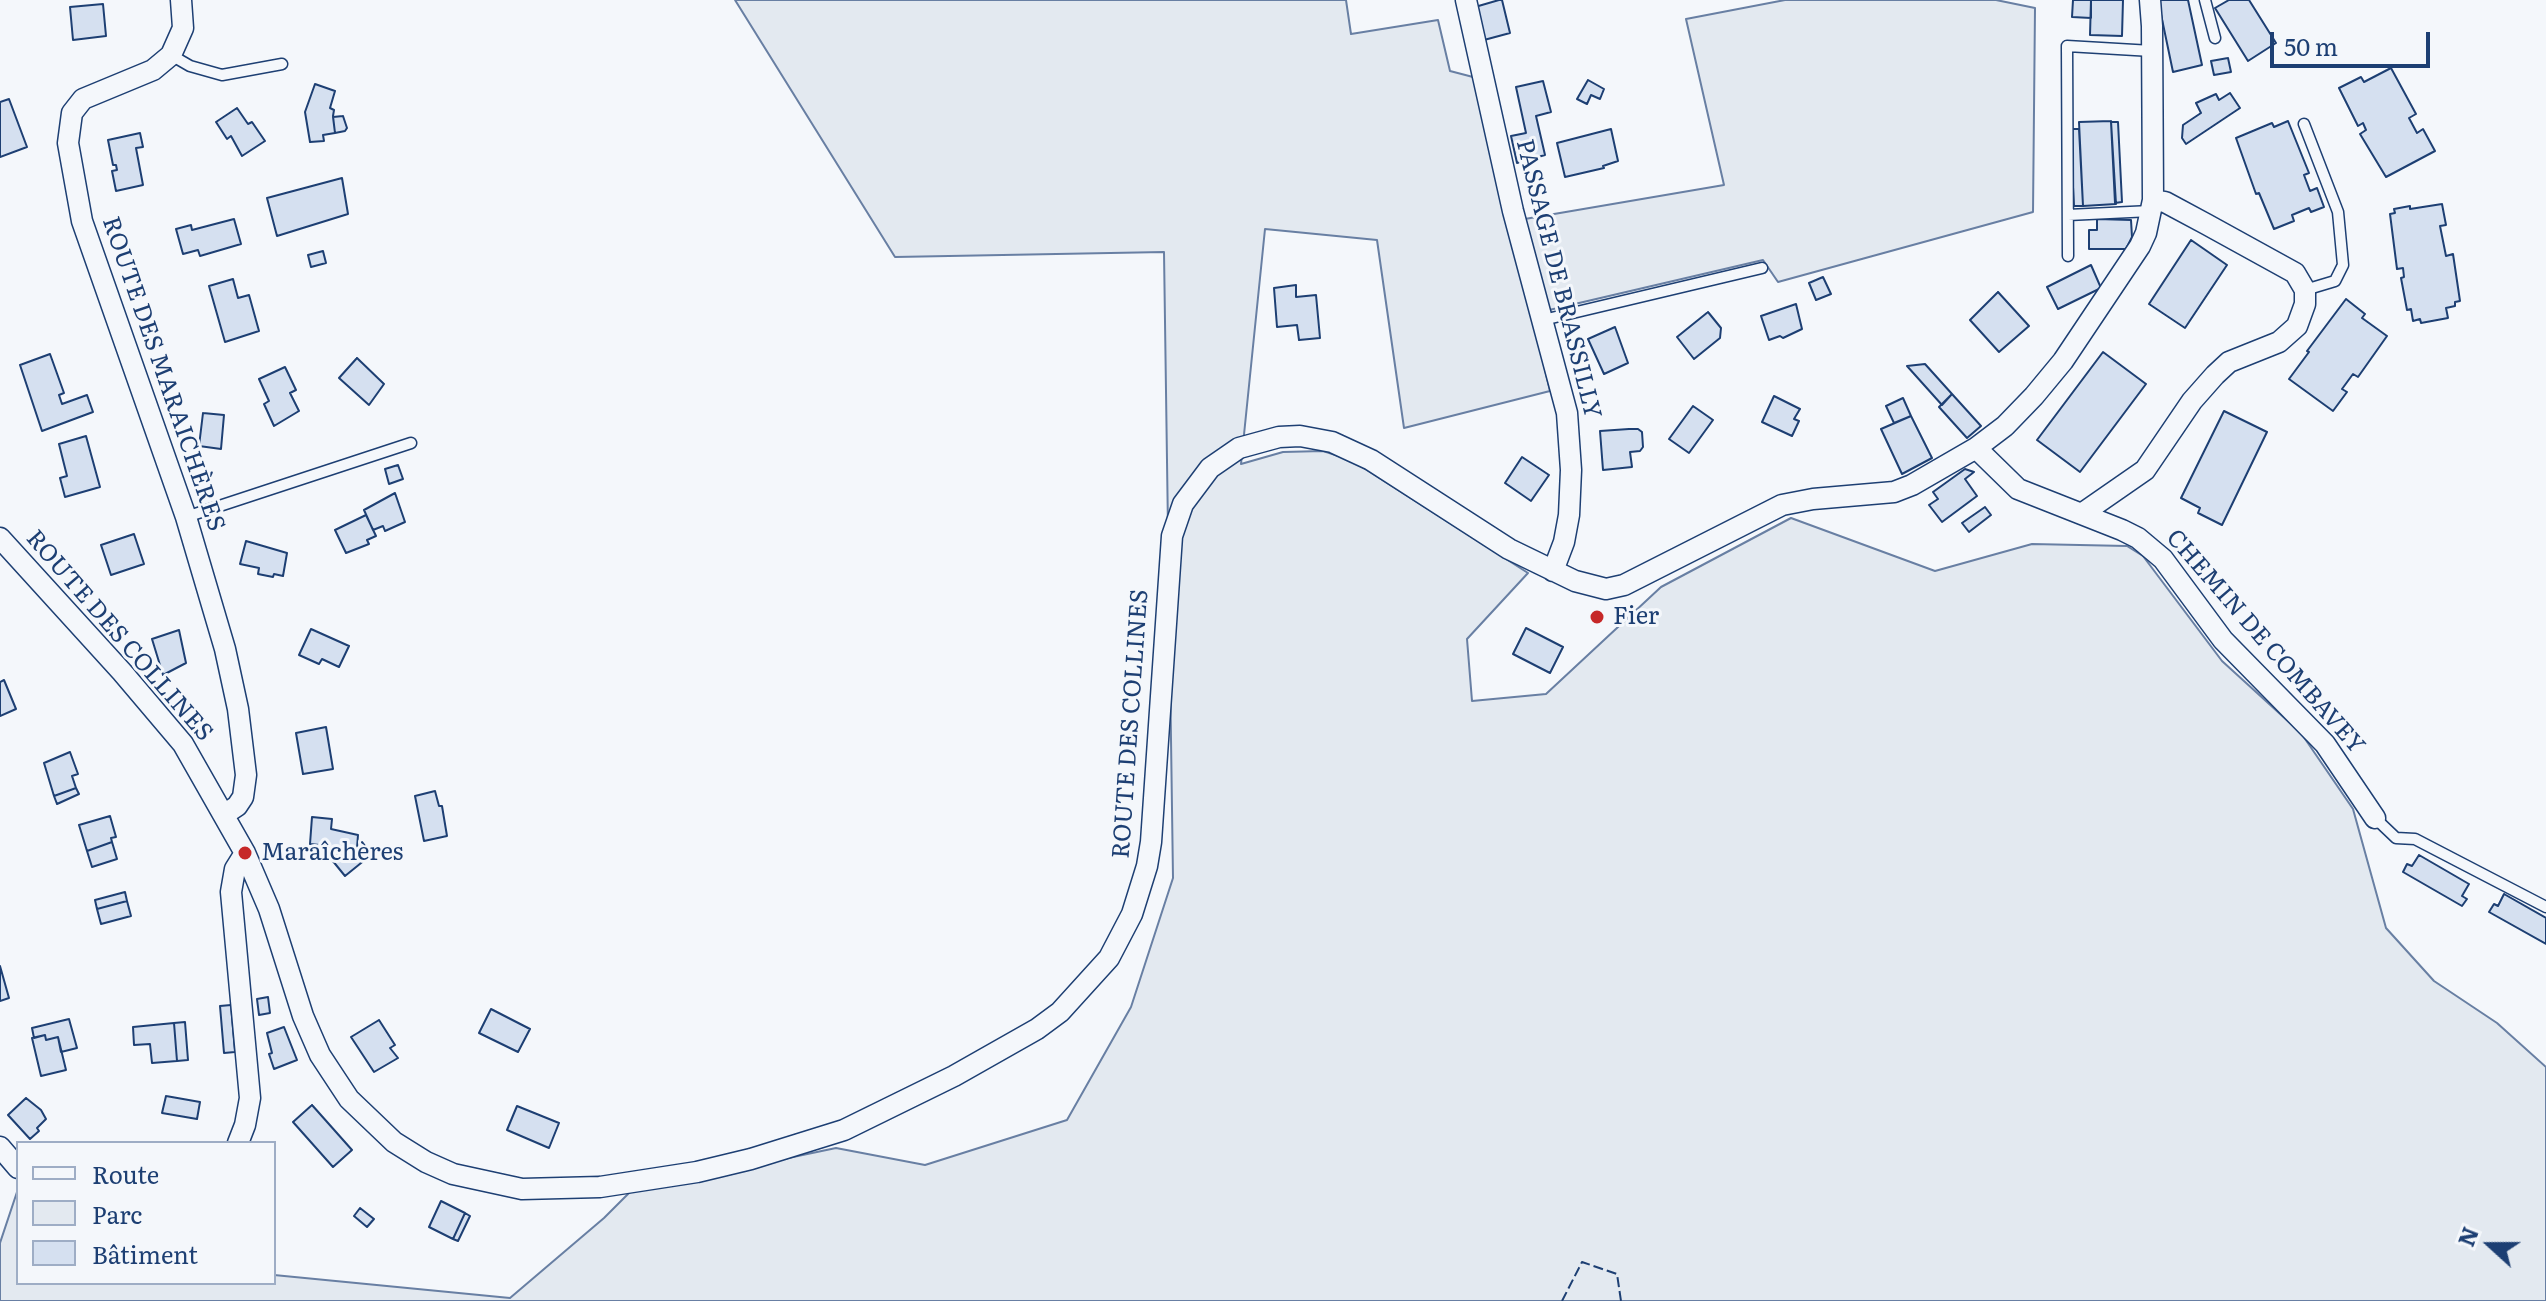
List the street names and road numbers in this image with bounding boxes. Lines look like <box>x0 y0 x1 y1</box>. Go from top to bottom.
street label: PASSAGE DE BRASSILLY <box>1509 136 1607 422</box>
street label: ROUTE DES MARAICHÈRES <box>96 213 230 535</box>
street label: CHEMIN DE COMBAVEY <box>2160 524 2370 760</box>
street label: ROUTE DES COLLINES <box>20 525 218 747</box>
street label: ROUTE DES COLLINES <box>1107 588 1155 860</box>

